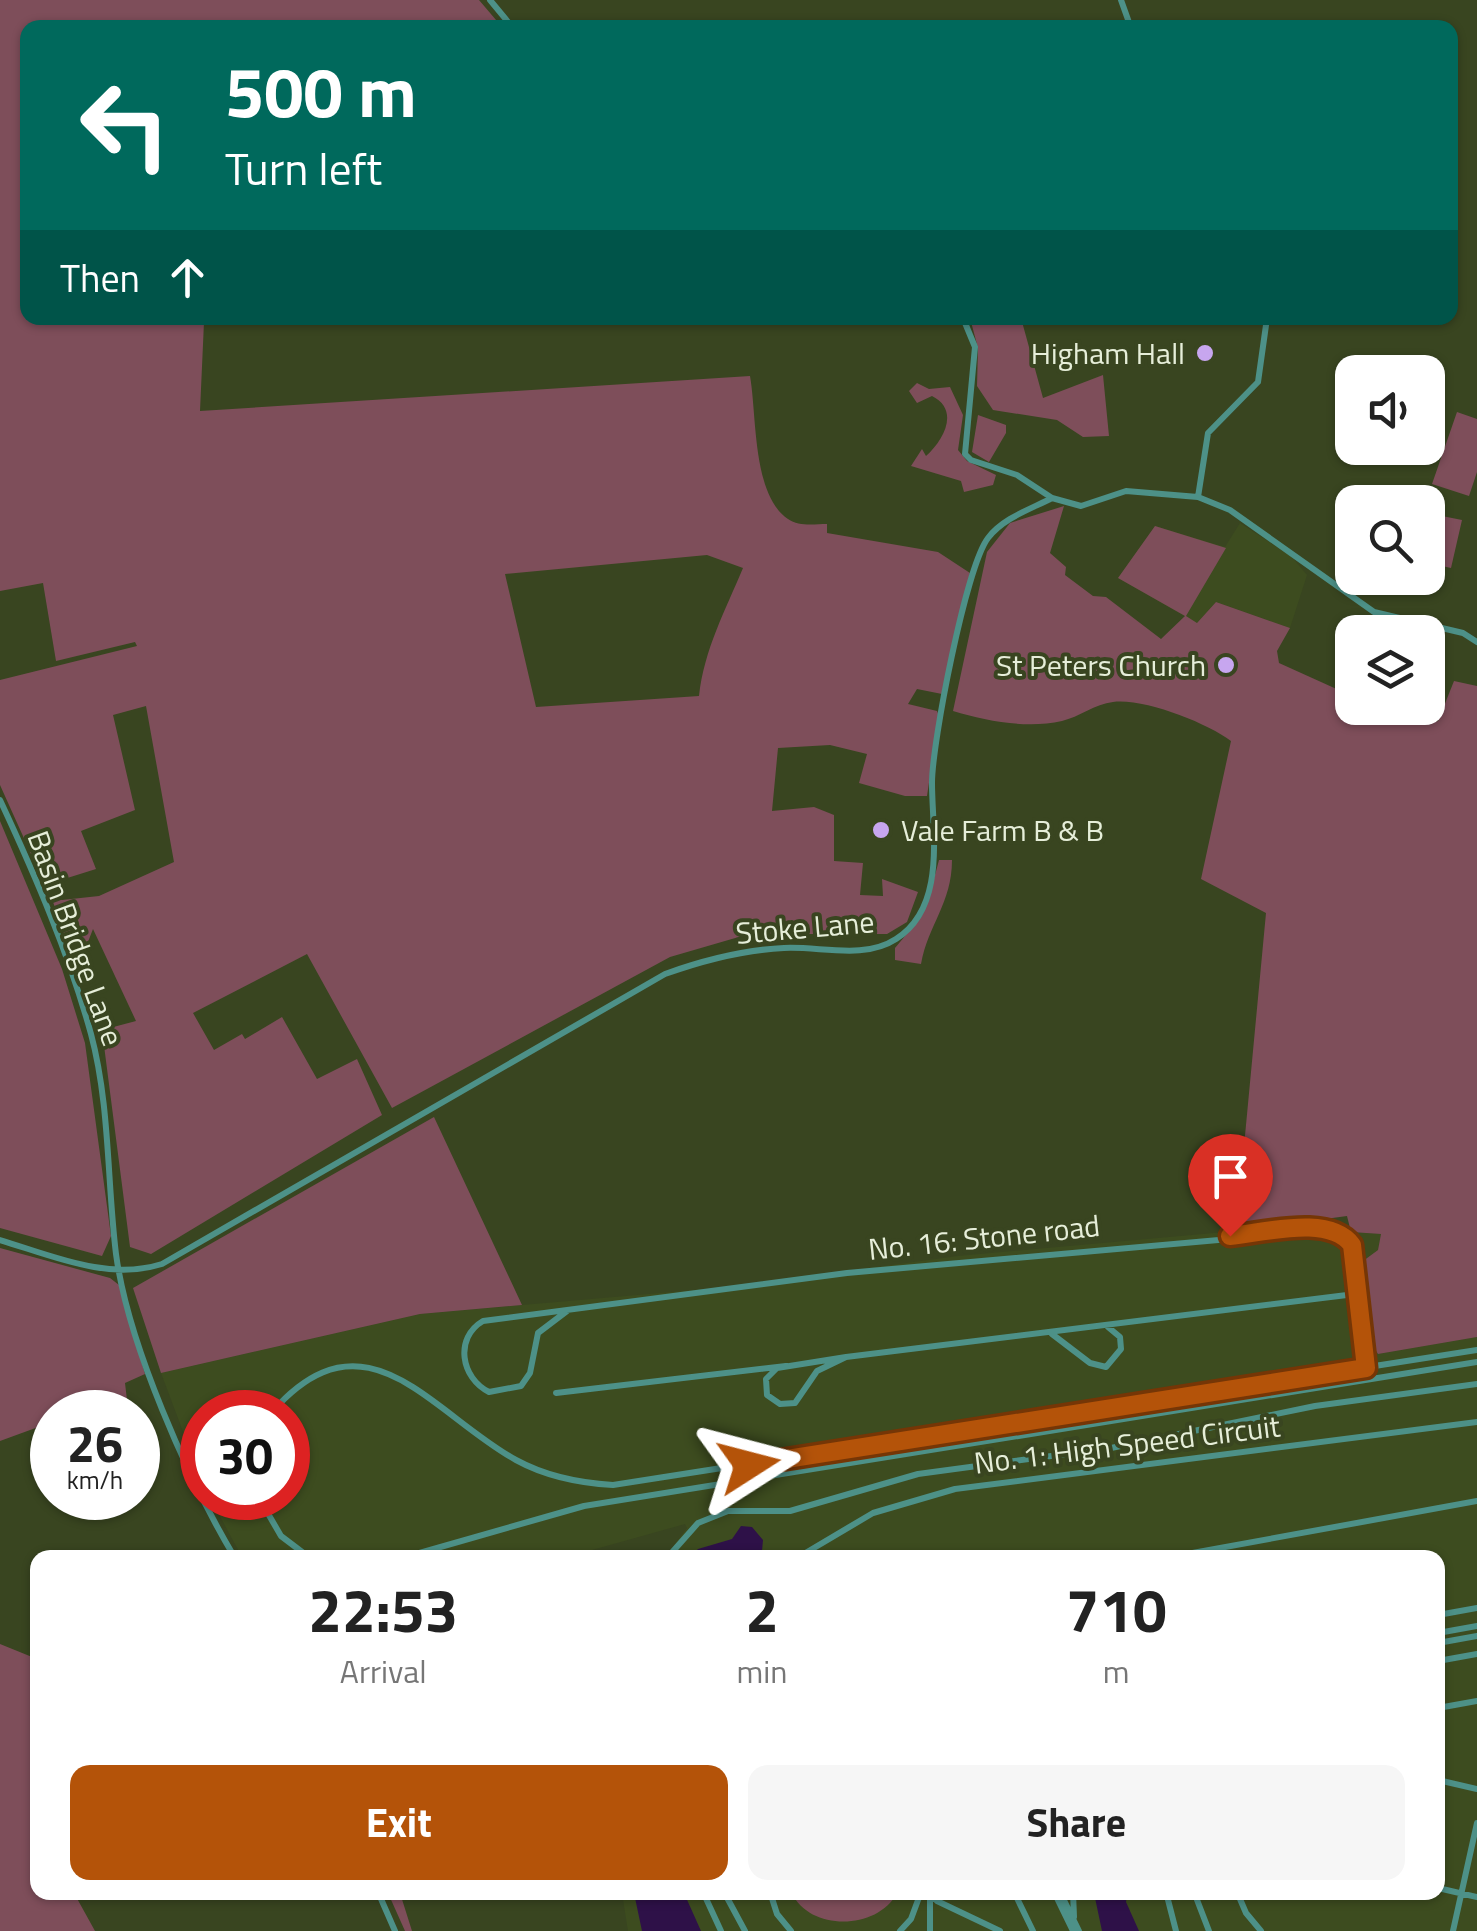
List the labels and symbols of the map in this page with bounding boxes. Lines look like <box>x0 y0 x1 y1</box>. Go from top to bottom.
place label: Higham Hall <box>1031 330 1185 376</box>
marker: Higham Hall <box>1194 342 1216 364</box>
place label: St Peters Church <box>996 642 1206 688</box>
marker: St Peters Church <box>1215 654 1237 676</box>
place label: Vale Farm B & B <box>901 807 1104 853</box>
marker: Vale Farm B & B <box>870 819 892 841</box>
street label: Basin Bridge Lane <box>16 824 136 1052</box>
street label: Stoke Lane <box>734 898 876 956</box>
pin <box>1188 1134 1273 1237</box>
street label: No. 16: Stone road <box>866 1202 1102 1272</box>
speed limit sign: 30 <box>180 1390 310 1520</box>
street label: No. 1: High Speed Circuit <box>971 1402 1283 1486</box>
position arrow <box>697 1413 801 1517</box>

